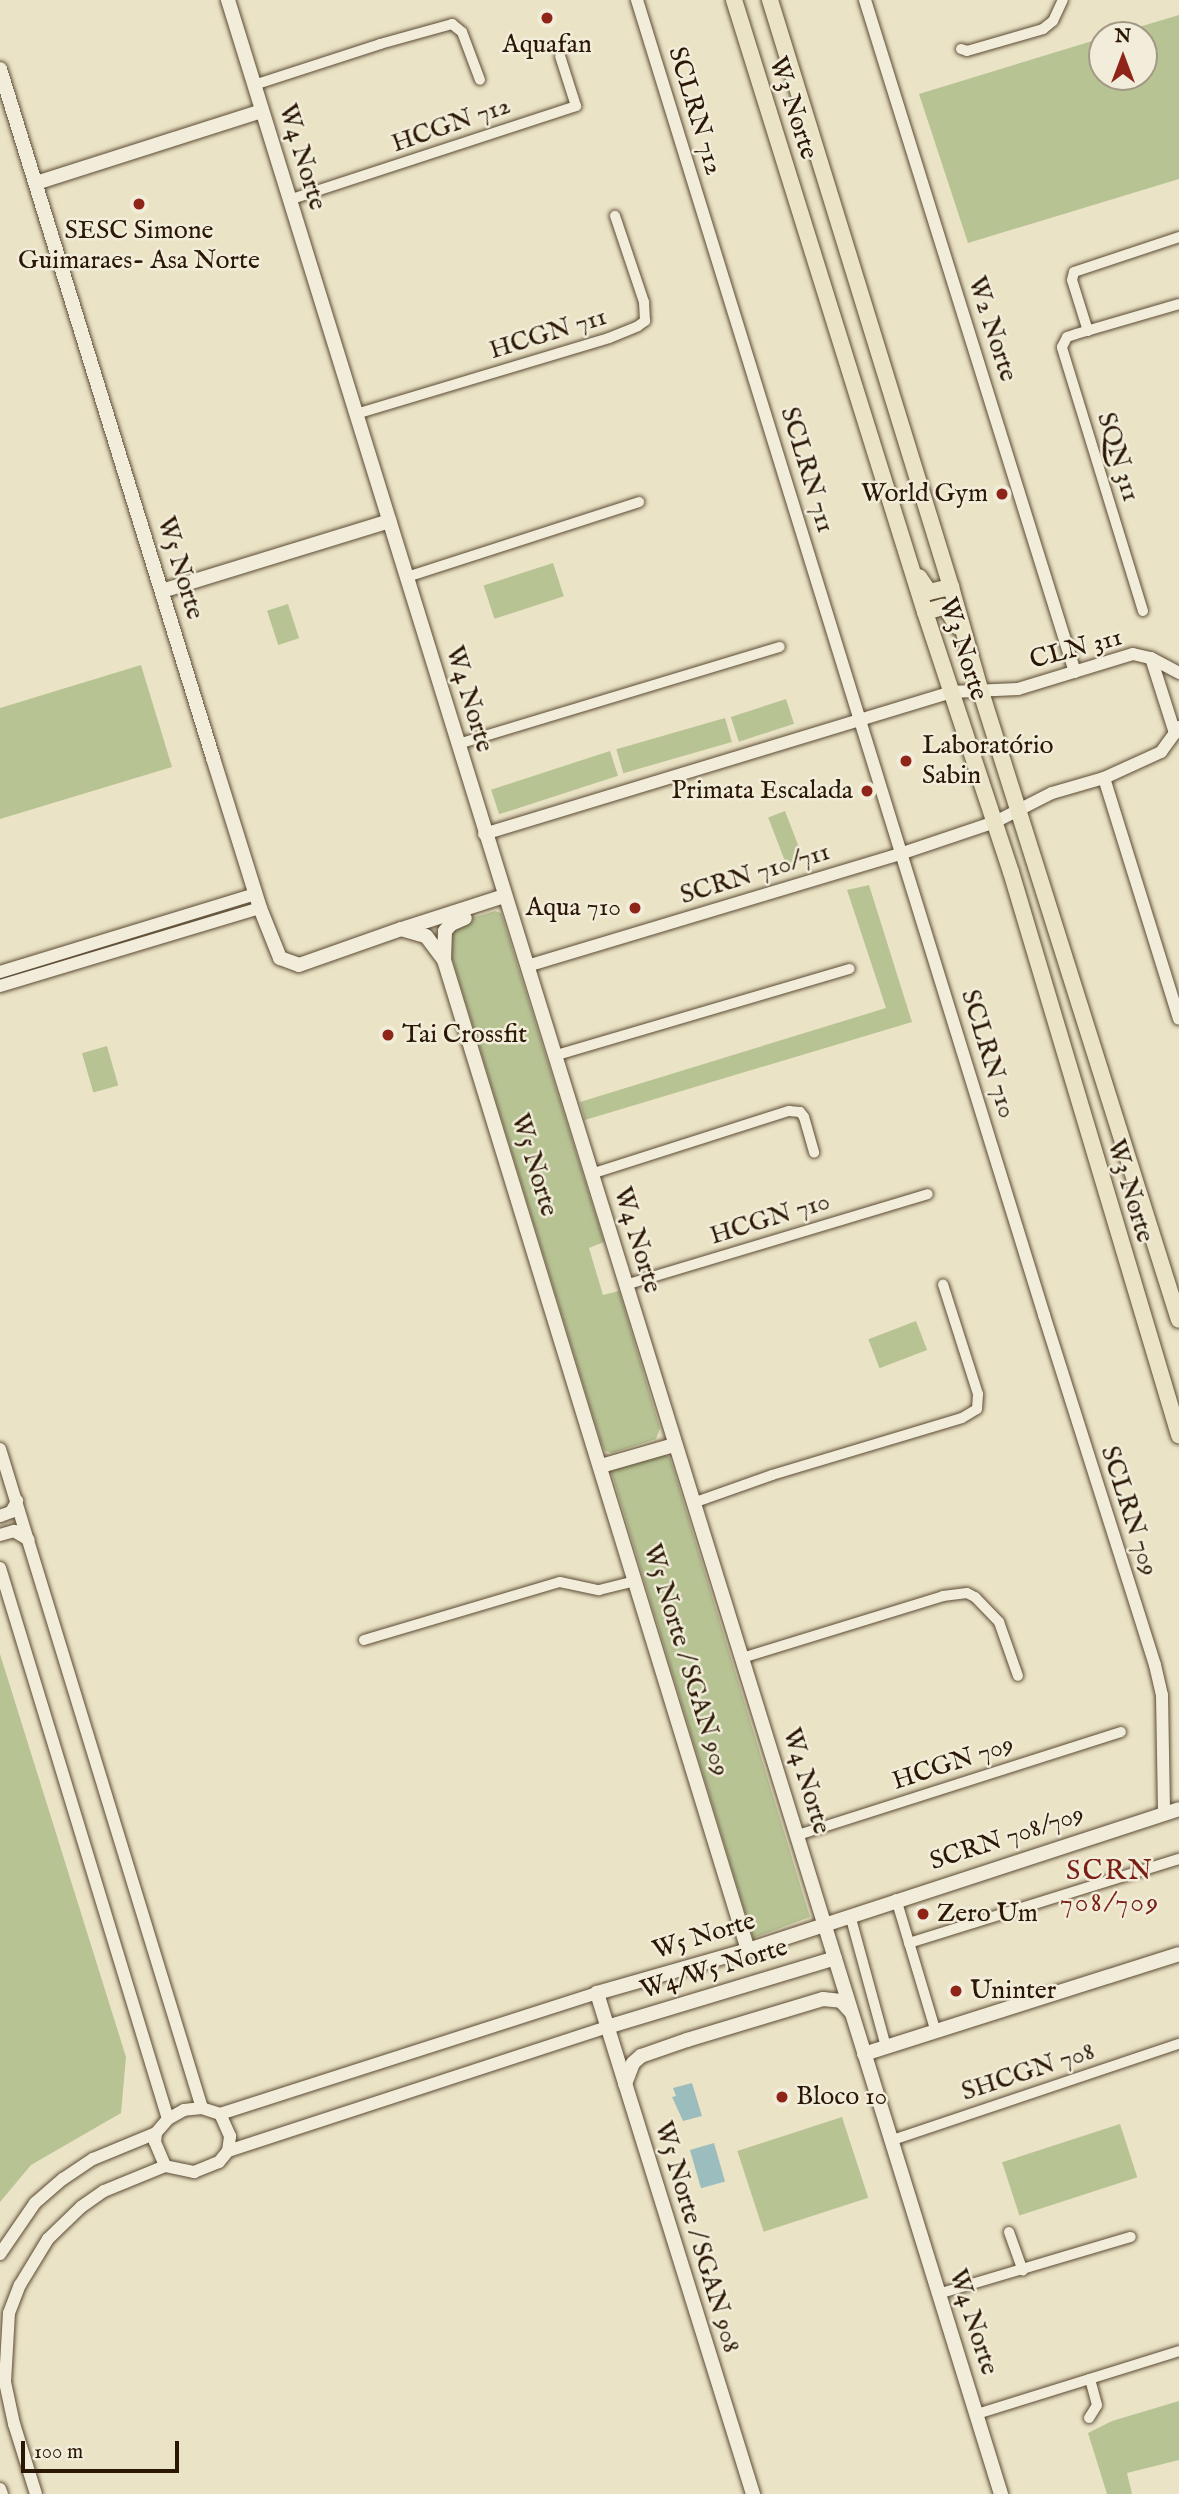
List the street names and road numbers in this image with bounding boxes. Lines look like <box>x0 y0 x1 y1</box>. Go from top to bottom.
street label: SCLRN 712 <box>661 43 729 179</box>
street label: W3 Norte <box>762 53 824 163</box>
street label: HCGN 712 <box>388 90 514 160</box>
street label: W4 Norte <box>271 100 333 214</box>
street label: W2 Norte <box>960 272 1024 386</box>
street label: HCGN 711 <box>486 301 610 367</box>
street label: SCLRN 711 <box>773 403 841 537</box>
street label: SQN 311 <box>1090 409 1146 505</box>
street label: W5 Norte <box>150 513 210 623</box>
street label: W3 Norte <box>932 594 994 704</box>
street label: CLN 311 <box>1027 622 1125 676</box>
street label: W4 Norte <box>438 642 500 756</box>
street label: SCRN 710/711 <box>677 836 833 912</box>
street label: SCLRN 710 <box>954 986 1022 1122</box>
street label: W5 Norte <box>504 1110 564 1220</box>
street label: W3 Norte <box>1100 1136 1160 1246</box>
street label: W4 Norte <box>606 1183 668 1297</box>
street label: HCGN 710 <box>706 1186 834 1252</box>
street label: SCLRN 709 <box>1093 1442 1165 1580</box>
street label: W5 Norte / SGAN 909 <box>636 1540 736 1780</box>
street label: W4 Norte <box>775 1724 837 1838</box>
street label: HCGN 709 <box>888 1729 1018 1797</box>
street label: SCRN 708/709 <box>926 1798 1088 1878</box>
street label: W5 Norte <box>649 1906 759 1966</box>
street label: W4/W5 Norte <box>637 1932 791 2006</box>
street label: SHCGN 708 <box>958 2036 1098 2108</box>
street label: W5 Norte / SGAN 908 <box>647 2118 747 2356</box>
street label: W4 Norte <box>941 2265 1005 2379</box>

